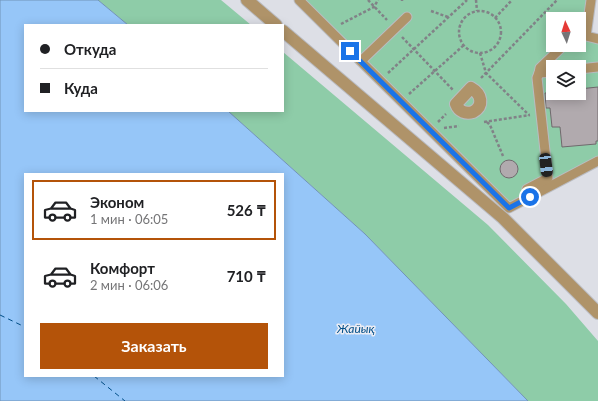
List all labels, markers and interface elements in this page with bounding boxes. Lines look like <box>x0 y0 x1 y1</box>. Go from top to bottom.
north arrow <box>546 12 586 52</box>
map controls <box>546 12 586 100</box>
text: Откуда <box>64 40 116 58</box>
route end <box>341 42 359 60</box>
button: layers <box>546 60 586 100</box>
text: Куда <box>64 79 98 97</box>
car <box>539 152 553 178</box>
route start <box>521 188 539 206</box>
icon: car <box>42 192 78 228</box>
text: Эконом <box>90 193 144 211</box>
text: 526 ₸ <box>227 201 266 219</box>
text: 1 мин · 06:05 <box>90 211 168 227</box>
icon: car <box>42 258 78 294</box>
text: Комфорт <box>90 259 155 277</box>
text: 710 ₸ <box>227 267 266 285</box>
text: 2 мин · 06:06 <box>90 277 168 293</box>
water label: Жайық <box>336 321 375 336</box>
button: Заказать <box>40 323 268 369</box>

